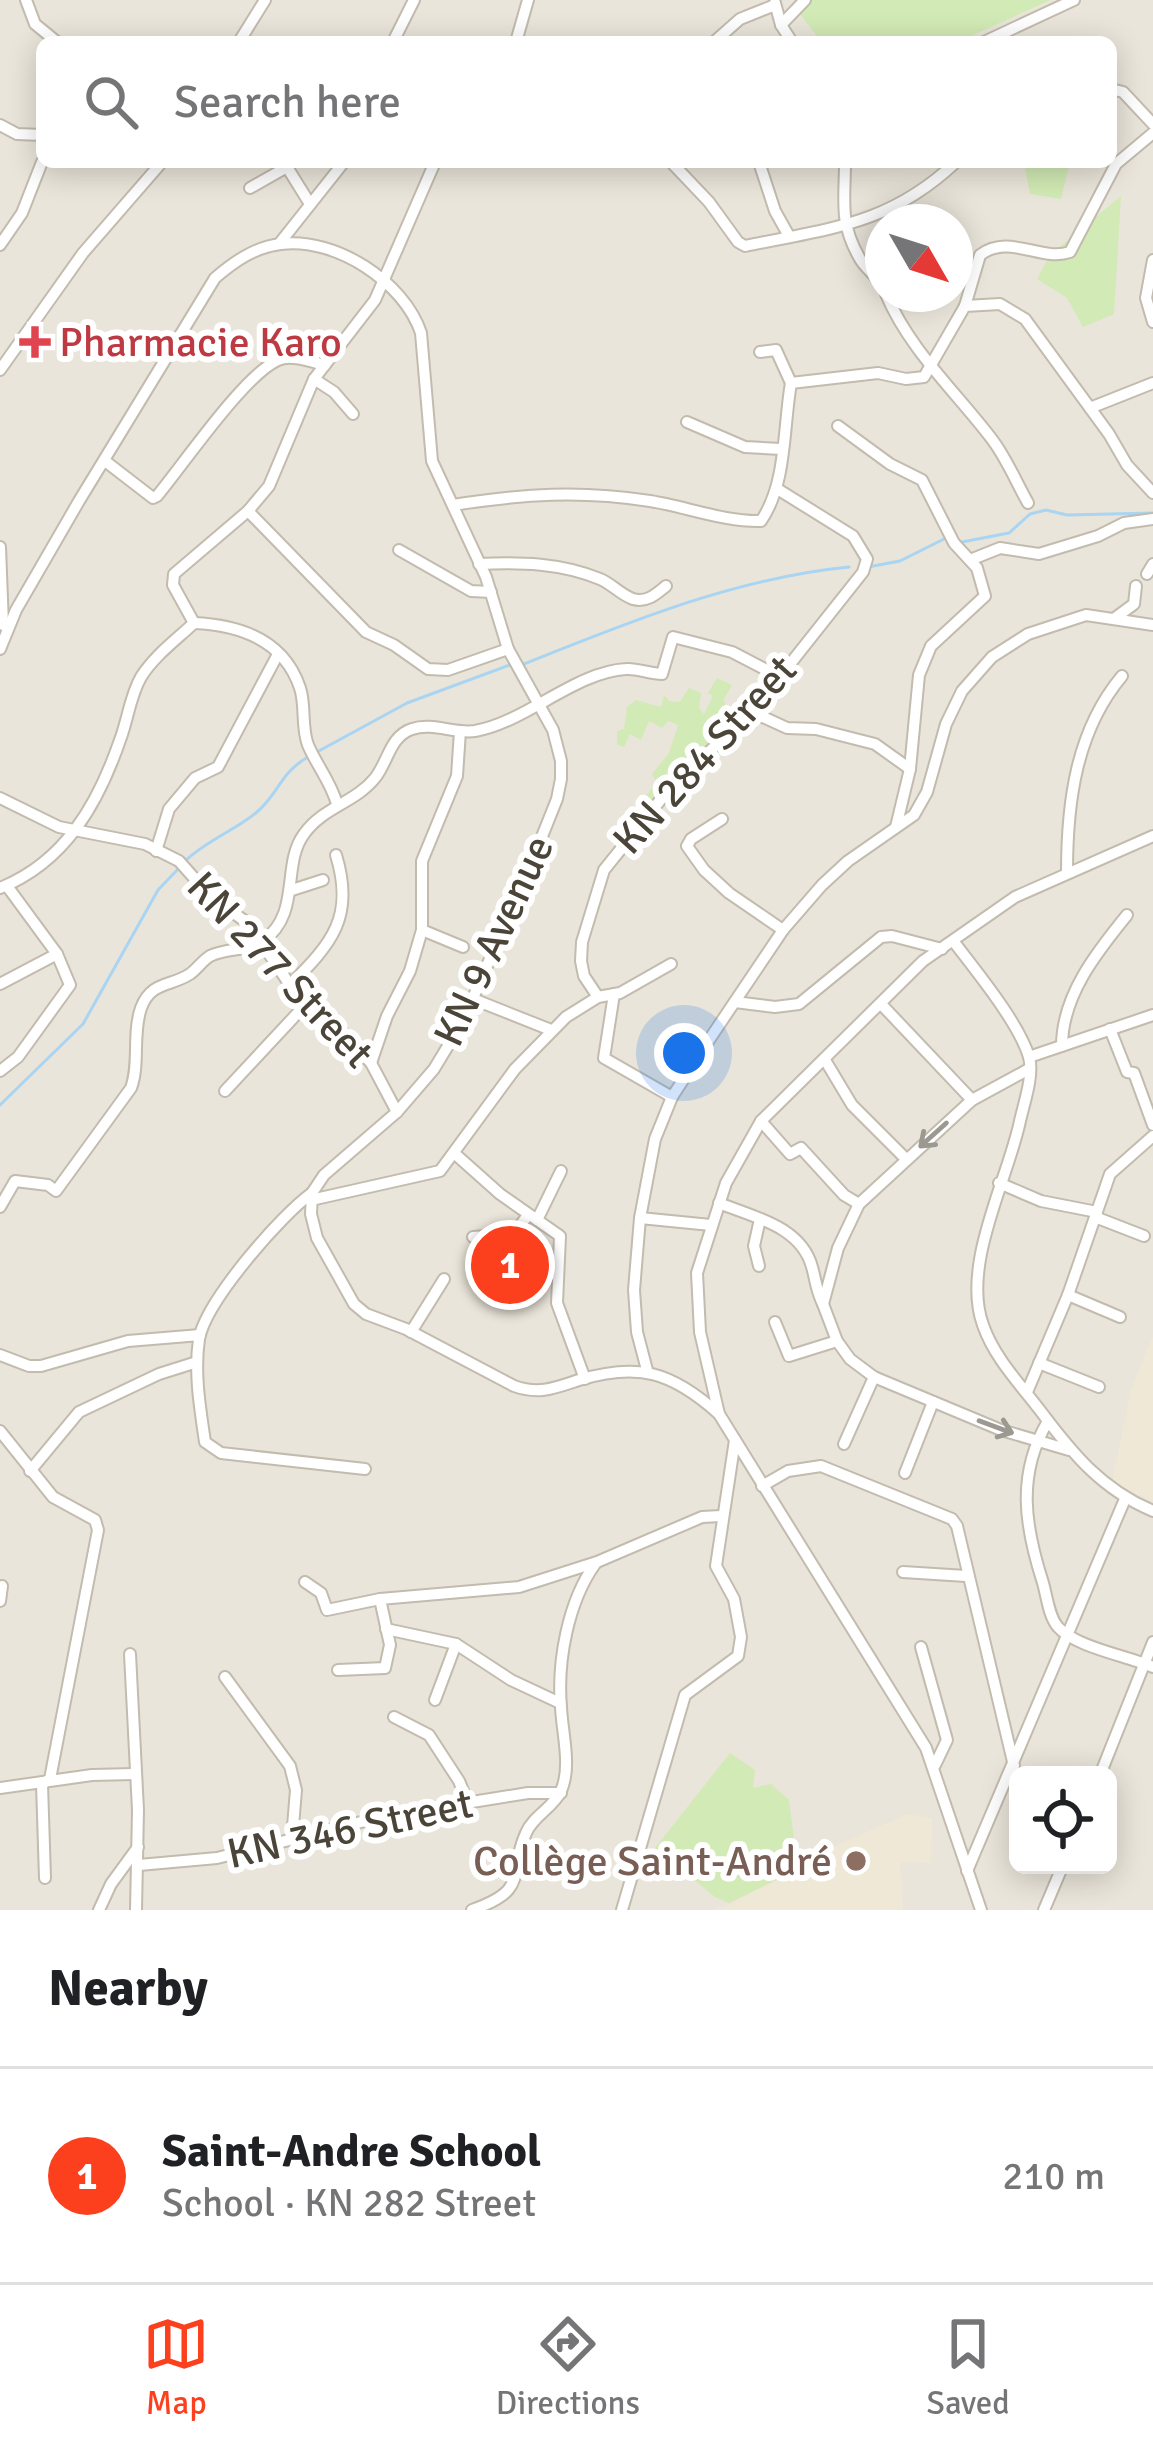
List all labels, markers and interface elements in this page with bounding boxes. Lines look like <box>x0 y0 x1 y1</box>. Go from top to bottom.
search box <box>36 36 1117 168</box>
icon: search <box>78 69 144 135</box>
text: Search here <box>174 75 401 130</box>
north arrow <box>865 204 973 312</box>
place label: Pharmacie Karo <box>59 317 342 368</box>
marker: Pharmacie Karo <box>22 329 48 355</box>
street label: KN 284 Street <box>603 645 807 865</box>
street label: KN 9 Avenue <box>423 828 565 1054</box>
street label: KN 277 Street <box>176 861 384 1079</box>
your location <box>654 1023 714 1083</box>
one-way arrow <box>918 1121 949 1148</box>
pin: 1 <box>471 1220 549 1310</box>
one-way arrow <box>977 1418 1014 1439</box>
map controls <box>1009 1766 1117 1874</box>
button: locate <box>1009 1766 1117 1874</box>
street label: KN 346 Street <box>223 1778 477 1880</box>
place label: Collège Saint-André <box>473 1836 832 1887</box>
marker: Collège Saint-André <box>843 1848 869 1874</box>
text: Nearby <box>48 1957 208 2020</box>
text: Saint-Andre School <box>162 2124 541 2179</box>
text: 1 <box>76 2152 98 2200</box>
text: 210 m <box>1002 2152 1105 2200</box>
text: School · KN 282 Street <box>162 2179 536 2227</box>
tab: Map <box>143 2311 209 2424</box>
tab: Directions <box>496 2311 640 2424</box>
tab: Saved <box>927 2311 1010 2424</box>

